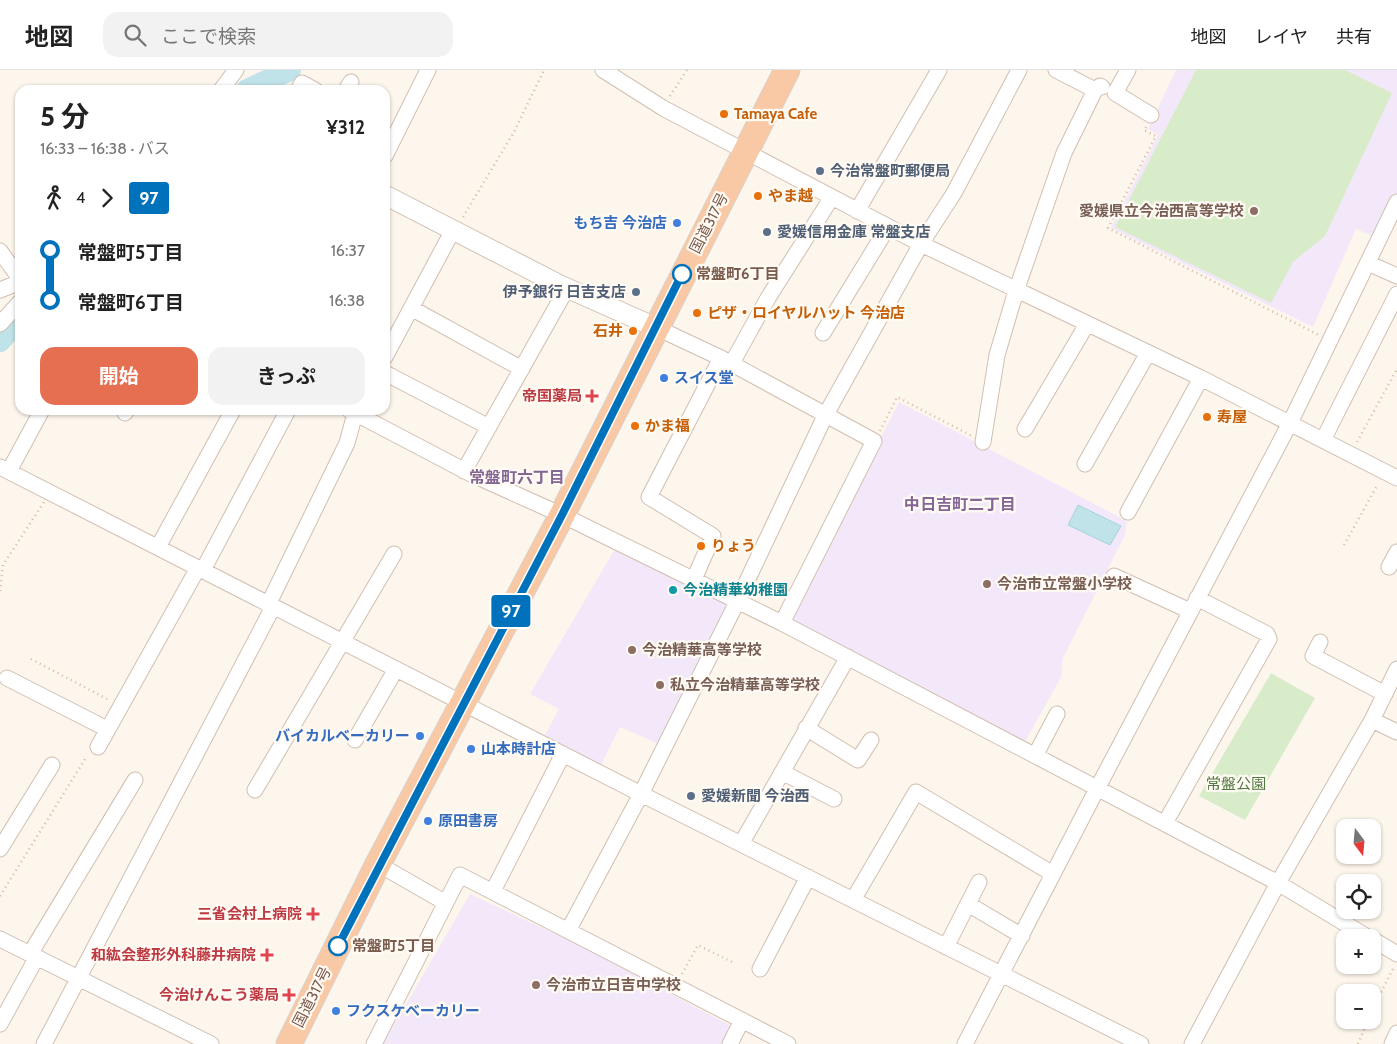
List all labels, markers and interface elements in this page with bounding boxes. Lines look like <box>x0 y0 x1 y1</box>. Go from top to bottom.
search box <box>103 12 453 57</box>
icon: search <box>121 21 149 49</box>
text: 地図 <box>25 22 73 51</box>
text: ここで検索 <box>161 25 256 48</box>
text: 地図 <box>1191 26 1227 48</box>
text: レイヤ <box>1255 26 1308 48</box>
text: 共有 <box>1336 26 1372 48</box>
text: 5 分 <box>40 99 89 133</box>
place label: Tamaya Cafe <box>734 105 818 123</box>
marker: Tamaya Cafe <box>718 108 730 120</box>
text: ¥312 <box>326 116 365 139</box>
text: 16:33 – 16:38 · バス <box>40 139 170 158</box>
place label: 今治常盤町郵便局 <box>830 162 950 180</box>
marker: 今治常盤町郵便局 <box>814 165 826 177</box>
icon: walk <box>40 184 68 212</box>
icon: forward <box>93 184 121 212</box>
text: 97 <box>139 187 159 209</box>
place label: やま越 <box>768 187 813 205</box>
text: 4 <box>76 188 85 207</box>
street label: 国道317号 <box>686 190 732 256</box>
marker: やま越 <box>752 190 764 202</box>
place label: 愛媛県立今治西高等学校 <box>1079 202 1244 220</box>
marker: 愛媛県立今治西高等学校 <box>1248 205 1260 217</box>
place label: もち吉 今治店 <box>574 214 667 232</box>
marker: もち吉 今治店 <box>671 217 683 229</box>
place label: 愛媛信用金庫 常盤支店 <box>777 223 930 241</box>
marker: 愛媛信用金庫 常盤支店 <box>761 226 773 238</box>
text: 常盤町5丁目 <box>78 241 183 264</box>
text: 16:37 <box>331 241 365 260</box>
marker: 常盤町6丁目 <box>672 264 692 284</box>
place label: 常盤町6丁目 <box>696 265 779 283</box>
place label: 伊予銀行 日吉支店 <box>503 283 626 301</box>
marker: 伊予銀行 日吉支店 <box>630 286 642 298</box>
text: 常盤町6丁目 <box>78 291 184 314</box>
text: 16:38 <box>329 291 365 310</box>
place label: ピザ・ロイヤルハット 今治店 <box>707 304 905 322</box>
marker: ピザ・ロイヤルハット 今治店 <box>691 307 703 319</box>
place label: 石井 <box>593 322 623 340</box>
marker: 石井 <box>627 325 639 337</box>
button: 開始 <box>40 347 198 405</box>
button: きっぷ <box>208 347 365 405</box>
place label: スイス堂 <box>674 369 734 387</box>
marker: スイス堂 <box>658 372 670 384</box>
place label: 帝国薬局 <box>522 387 582 405</box>
marker: 帝国薬局 <box>586 390 598 402</box>
place label: 寿屋 <box>1217 408 1247 426</box>
marker: 寿屋 <box>1201 411 1213 423</box>
place label: かま福 <box>645 417 690 435</box>
marker: かま福 <box>629 420 641 432</box>
district label: 常盤町六丁目 <box>469 468 565 487</box>
district label: 中日吉町二丁目 <box>904 495 1016 514</box>
place label: りょう <box>711 537 756 555</box>
marker: りょう <box>695 540 707 552</box>
place label: 今治市立常盤小学校 <box>997 575 1132 593</box>
marker: 今治市立常盤小学校 <box>981 578 993 590</box>
place label: 今治精華幼稚園 <box>683 581 788 599</box>
marker: 今治精華幼稚園 <box>667 584 679 596</box>
line badge: 97 <box>488 595 534 627</box>
text: 97 <box>501 600 521 622</box>
place label: 今治精華高等学校 <box>642 641 762 659</box>
marker: 今治精華高等学校 <box>626 644 638 656</box>
place label: 私立今治精華高等学校 <box>670 676 820 694</box>
marker: 私立今治精華高等学校 <box>654 679 666 691</box>
place label: バイカルベーカリー <box>275 727 410 745</box>
marker: バイカルベーカリー <box>414 730 426 742</box>
place label: 山本時計店 <box>481 740 556 758</box>
marker: 山本時計店 <box>465 743 477 755</box>
park label: 常盤公園 <box>1206 775 1266 793</box>
place label: 愛媛新聞 今治西 <box>701 787 809 805</box>
marker: 愛媛新聞 今治西 <box>685 790 697 802</box>
place label: 原田書房 <box>438 812 498 830</box>
marker: 原田書房 <box>422 815 434 827</box>
north arrow <box>1336 819 1381 864</box>
map controls <box>1336 819 1381 1029</box>
button: locate <box>1336 874 1381 919</box>
place label: 三省会村上病院 <box>197 905 302 923</box>
marker: 三省会村上病院 <box>306 907 320 921</box>
button: + <box>1336 929 1381 974</box>
marker: 常盤町5丁目 <box>328 936 348 956</box>
place label: 常盤町5丁目 <box>352 937 435 955</box>
place label: 和紘会整形外科藤井病院 <box>91 946 256 964</box>
marker: 和紘会整形外科藤井病院 <box>260 948 274 962</box>
street label: 国道317号 <box>289 964 335 1030</box>
place label: 今治市立日吉中学校 <box>546 976 681 994</box>
marker: 今治市立日吉中学校 <box>530 979 542 991</box>
button: − <box>1336 984 1381 1029</box>
place label: 今治けんこう薬局 <box>159 986 279 1004</box>
marker: 今治けんこう薬局 <box>283 989 295 1001</box>
place label: フクスケベーカリー <box>346 1002 480 1020</box>
marker: フクスケベーカリー <box>330 1005 342 1017</box>

